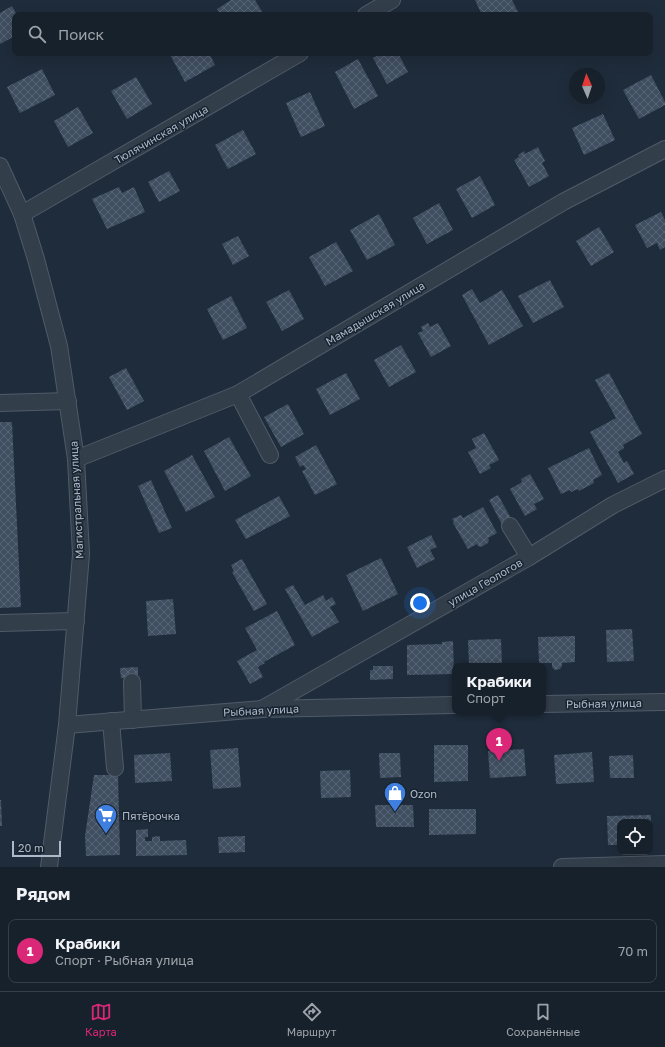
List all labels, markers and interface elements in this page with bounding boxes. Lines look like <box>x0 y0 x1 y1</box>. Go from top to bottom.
search box <box>12 12 653 56</box>
icon: search <box>26 23 48 45</box>
text: Поиск <box>58 25 104 43</box>
north arrow <box>569 68 605 104</box>
street label: Тюлячинская улица <box>112 102 210 166</box>
street label: Мамадышская улица <box>323 278 427 348</box>
street label: Магистральная улица <box>66 441 86 559</box>
street label: улица Геологов <box>446 555 524 609</box>
your location <box>410 593 430 613</box>
popup <box>452 663 546 715</box>
text: Крабики <box>466 672 532 690</box>
text: Спорт <box>466 690 505 706</box>
street label: Рыбная улица <box>566 696 642 710</box>
street label: Рыбная улица <box>223 702 299 718</box>
pin: 1 <box>486 728 512 761</box>
shop icon: Ozon <box>382 780 408 813</box>
place label: Ozon <box>410 787 437 800</box>
supermarket icon: Пятёрочка <box>93 802 119 835</box>
place label: Пятёрочка <box>122 809 180 822</box>
map controls <box>617 819 653 855</box>
button: locate <box>617 819 653 855</box>
scale bar <box>12 839 61 858</box>
text: 20 m <box>18 841 44 854</box>
text: Рядом <box>16 883 70 904</box>
text: Крабики <box>55 934 120 952</box>
text: 1 <box>27 943 33 959</box>
text: 70 m <box>618 943 648 959</box>
text: Спорт · Рыбная улица <box>55 952 194 968</box>
tab: Карта <box>85 1001 117 1038</box>
tab: Маршрут <box>287 1001 336 1038</box>
tab: Сохранённые <box>506 1001 580 1038</box>

